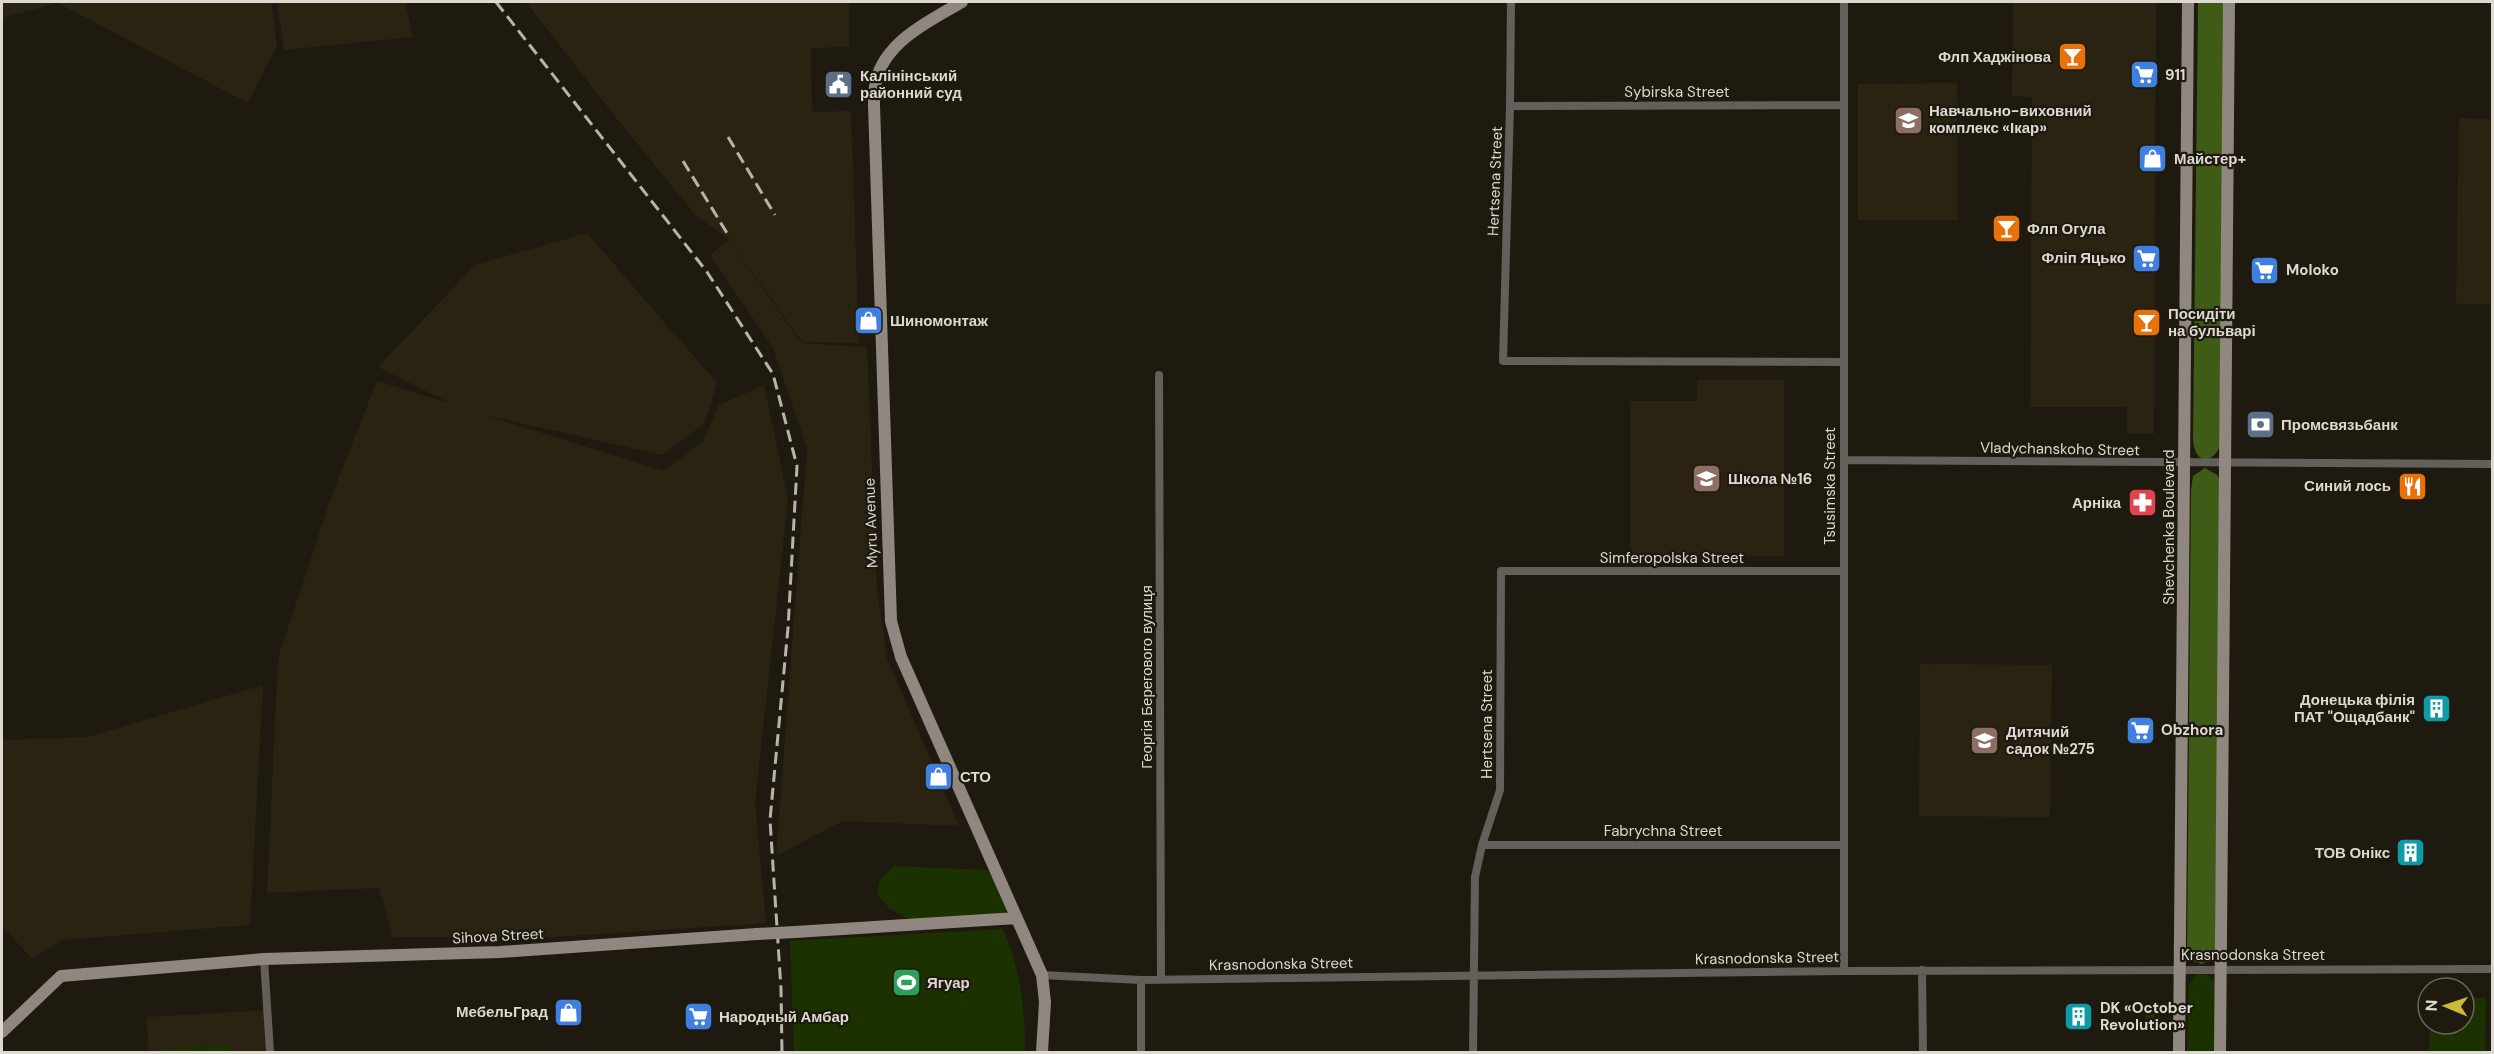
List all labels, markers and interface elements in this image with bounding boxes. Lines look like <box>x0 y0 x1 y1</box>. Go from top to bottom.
bar icon: Флп Хаджінова <box>2056 41 2088 73</box>
place label: Флп Хаджінова <box>1938 47 2052 67</box>
supermarket icon: 911 <box>2128 59 2160 91</box>
place label: 911 <box>2165 65 2185 85</box>
place label: Калінінський районний суд <box>860 66 962 103</box>
public building icon: Калінінський районний суд <box>823 69 855 101</box>
street label: Sybirska Street <box>1624 82 1730 102</box>
place label: Навчально-виховний комплекс «Ікар» <box>1929 101 2092 138</box>
school or university icon: Навчально-виховний комплекс «Ікар» <box>1892 104 1924 136</box>
street label: Hertsena Street <box>1483 126 1507 236</box>
shop icon: Майстер+ <box>2137 143 2169 175</box>
place label: Майстер+ <box>2174 149 2246 169</box>
bar icon: Флп Огула <box>1990 213 2022 245</box>
place label: Флп Огула <box>2027 219 2106 239</box>
supermarket icon: Фліп Яцько <box>2131 242 2163 274</box>
place label: Фліп Яцько <box>2042 248 2126 268</box>
supermarket icon: Moloko <box>2249 254 2281 286</box>
place label: Moloko <box>2286 260 2339 280</box>
place label: Посидіти на бульварі <box>2168 304 2256 341</box>
shop icon: Шиномонтаж <box>853 305 885 337</box>
bar icon: Посидіти на бульварі <box>2131 307 2163 339</box>
place label: Шиномонтаж <box>890 311 988 331</box>
bank icon: Промсвязьбанк <box>2244 409 2276 441</box>
place label: Промсвязьбанк <box>2281 415 2398 435</box>
street label: Tsusimska Street <box>1820 427 1840 545</box>
street label: Vladychanskoho Street <box>1980 438 2140 460</box>
street label: Shevchenka Boulevard <box>2159 449 2179 605</box>
school or university icon: Школа №16 <box>1691 463 1723 495</box>
place label: Школа №16 <box>1728 469 1812 489</box>
restaurant icon: Синий лось <box>2396 470 2428 502</box>
place label: Синий лось <box>2304 476 2391 496</box>
street label: Myru Avenue <box>859 478 883 568</box>
pharmacy icon: Арніка <box>2126 487 2158 519</box>
place label: Арніка <box>2072 493 2122 513</box>
street label: Simferopolska Street <box>1600 548 1744 568</box>
street label: Георгія Берегового вулиця <box>1137 585 1157 769</box>
street label: Hertsena Street <box>1477 669 1497 779</box>
place label: Донецька філія ПАТ "Ощадбанк" <box>2294 690 2415 727</box>
building icon: Донецька філія ПАТ "Ощадбанк" <box>2420 693 2452 725</box>
supermarket icon: Obzhora <box>2124 714 2156 746</box>
place label: Obzhora <box>2161 720 2223 740</box>
place label: Дитячий садок №275 <box>2006 722 2095 759</box>
school or university icon: Дитячий садок №275 <box>1969 725 2001 757</box>
shop icon: СТО <box>923 761 955 793</box>
place label: СТО <box>960 767 991 787</box>
street label: Fabrychna Street <box>1604 821 1722 841</box>
building icon: ТОВ Онікс <box>2395 837 2427 869</box>
place label: ТОВ Онікс <box>2315 843 2390 863</box>
street label: Sihova Street <box>452 924 544 948</box>
street label: Krasnodonska Street <box>2181 945 2325 965</box>
street label: Krasnodonska Street <box>1695 947 1839 969</box>
street label: Krasnodonska Street <box>1209 953 1353 975</box>
sports icon: Ягуар <box>890 967 922 999</box>
place label: Ягуар <box>927 973 970 993</box>
north arrow <box>2416 976 2476 1036</box>
shop icon: МебельГрад <box>553 996 585 1028</box>
place label: DK «October Revolution» <box>2100 998 2193 1035</box>
text: N <box>2421 999 2442 1012</box>
supermarket icon: Народный Амбар <box>682 1001 714 1033</box>
building icon: DK «October Revolution» <box>2063 1001 2095 1033</box>
place label: МебельГрад <box>456 1002 548 1022</box>
place label: Народный Амбар <box>719 1007 849 1027</box>

